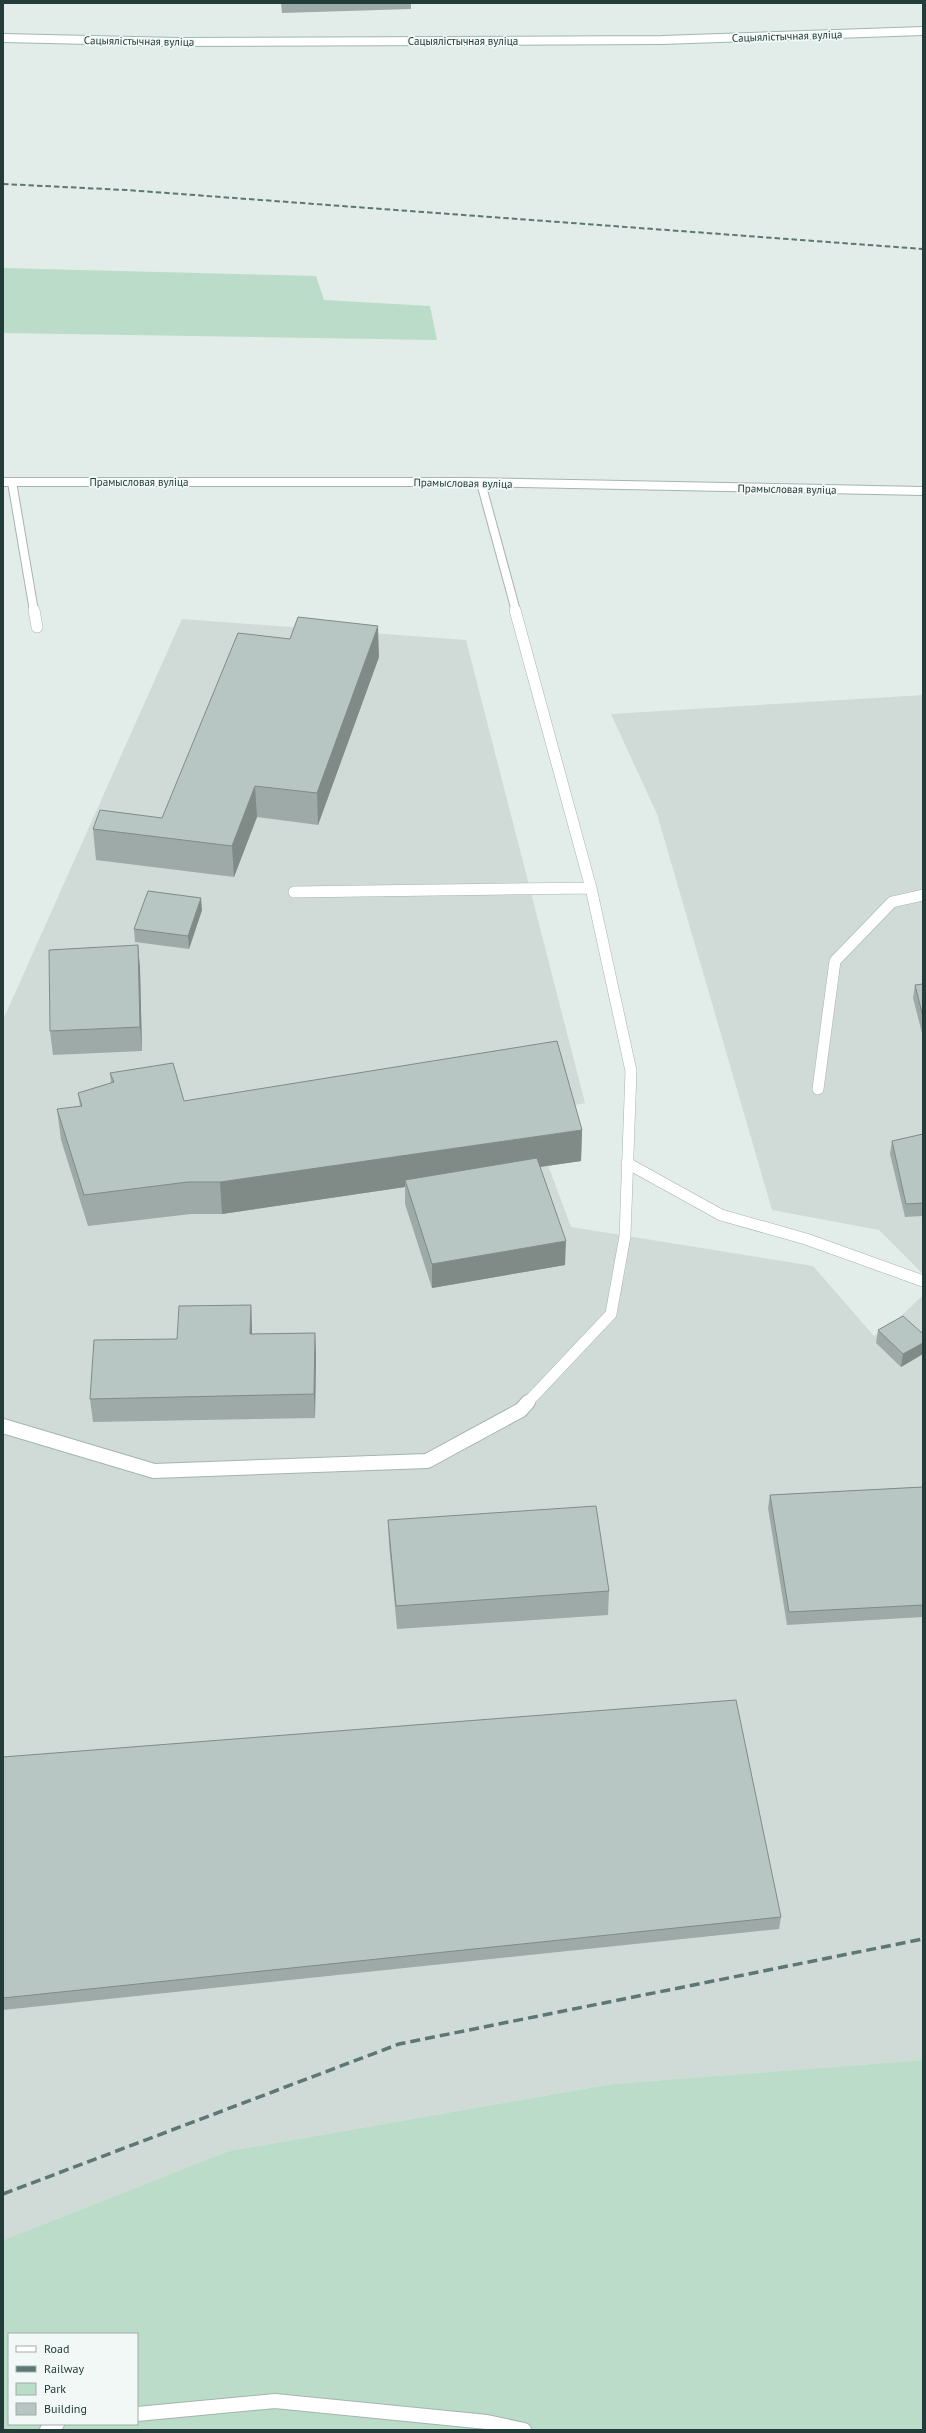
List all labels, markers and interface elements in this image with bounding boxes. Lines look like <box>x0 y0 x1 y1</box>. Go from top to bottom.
street label: Сацыялістычная вуліца <box>732 27 842 45</box>
street label: Сацыялістычная вуліца <box>84 33 194 49</box>
street label: Сацыялістычная вуліца <box>408 34 518 48</box>
street label: Прамысловая вуліца <box>90 475 188 489</box>
street label: Прамысловая вуліца <box>413 475 513 491</box>
street label: Прамысловая вуліца <box>737 481 837 497</box>
legend <box>8 2333 138 2425</box>
text: Road <box>44 2341 69 2356</box>
text: Railway <box>44 2361 84 2376</box>
text: Park <box>44 2381 66 2396</box>
text: Building <box>44 2401 87 2416</box>

